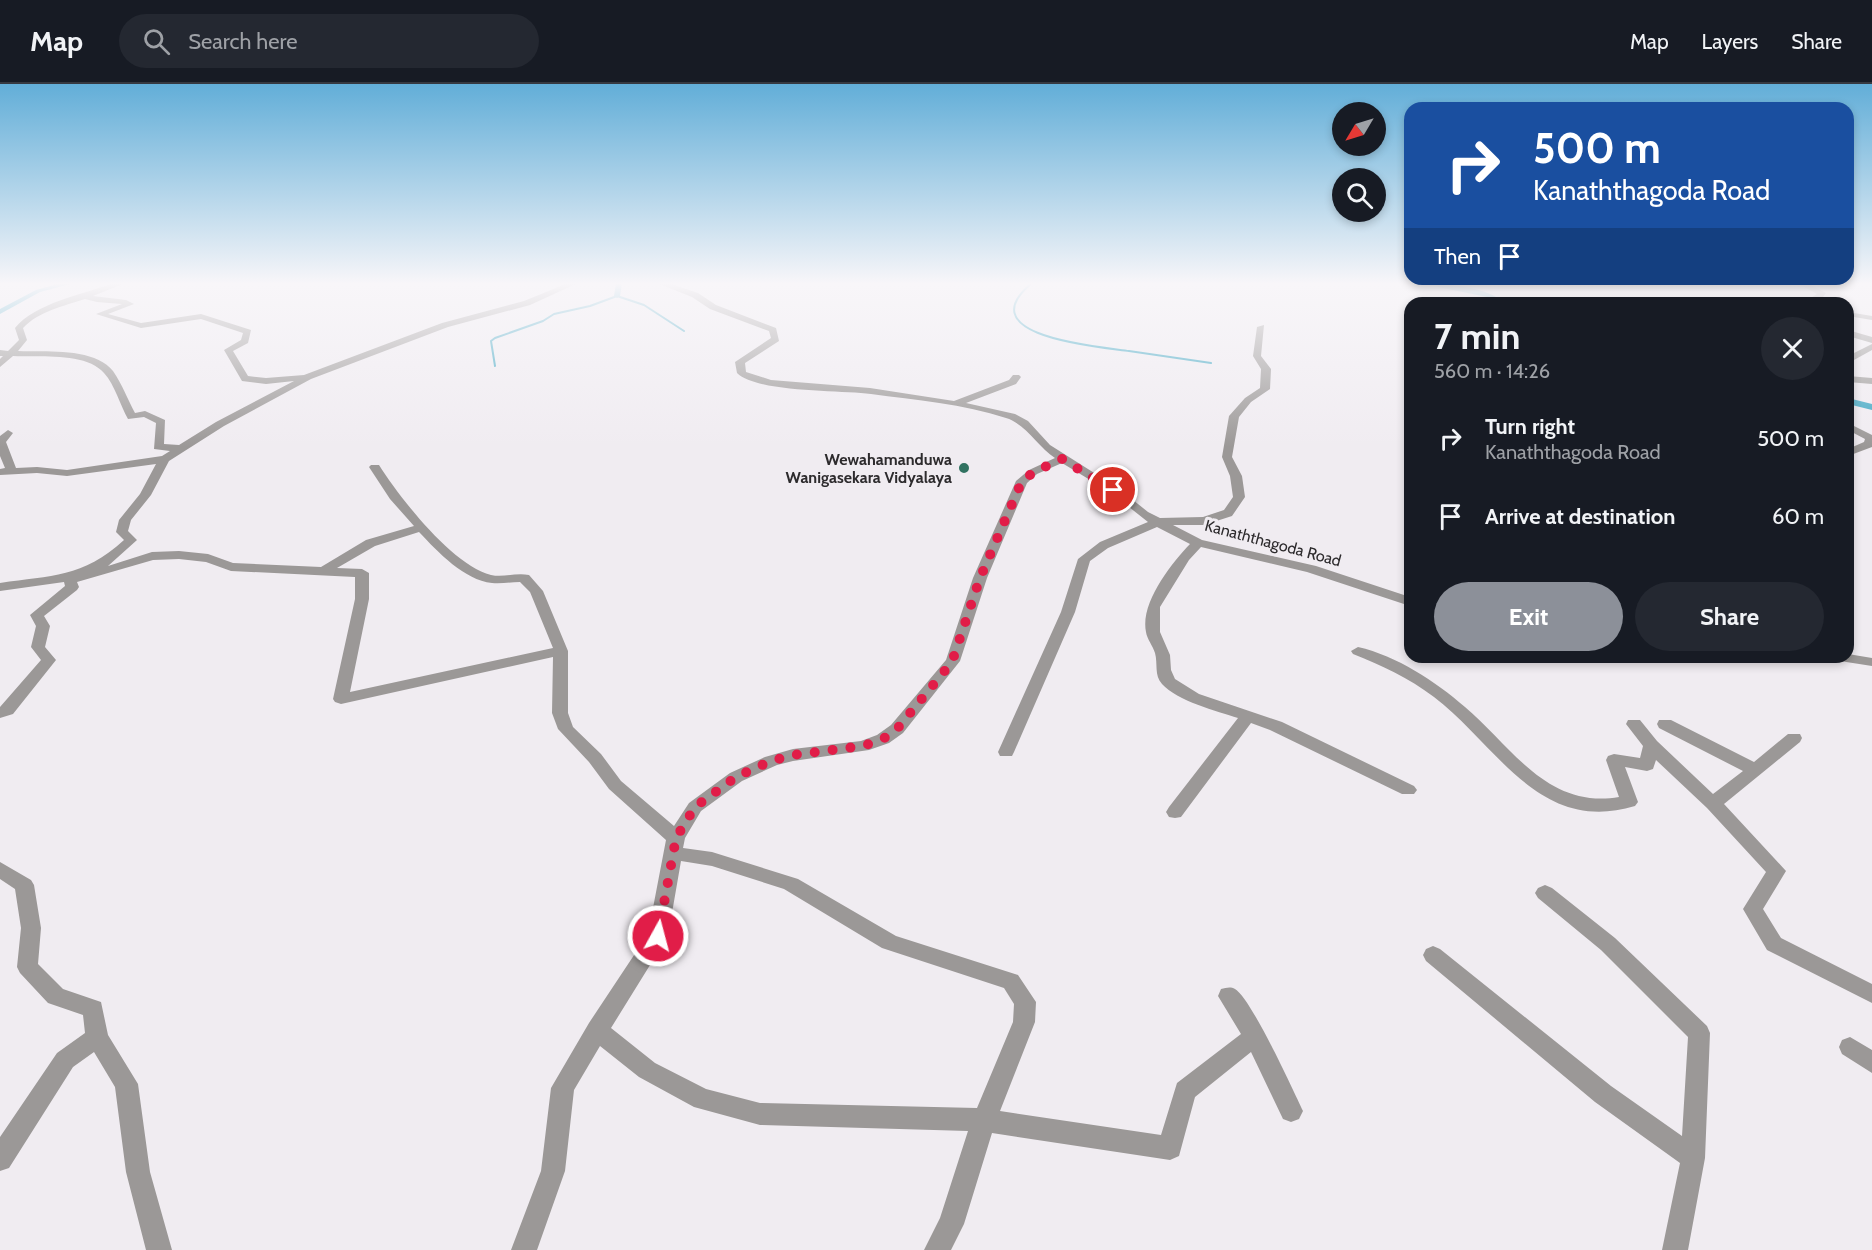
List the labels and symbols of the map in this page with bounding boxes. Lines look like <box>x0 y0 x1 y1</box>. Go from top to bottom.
north arrow <box>1332 102 1386 156</box>
place label: Wewahamanduwa Wanigasekara Vidyalaya <box>786 450 952 487</box>
marker: Wewahamanduwa Wanigasekara Vidyalaya <box>957 461 971 475</box>
pin <box>1087 464 1138 515</box>
street label: Kanaththagoda Road <box>1203 516 1343 570</box>
position arrow <box>626 904 690 968</box>

